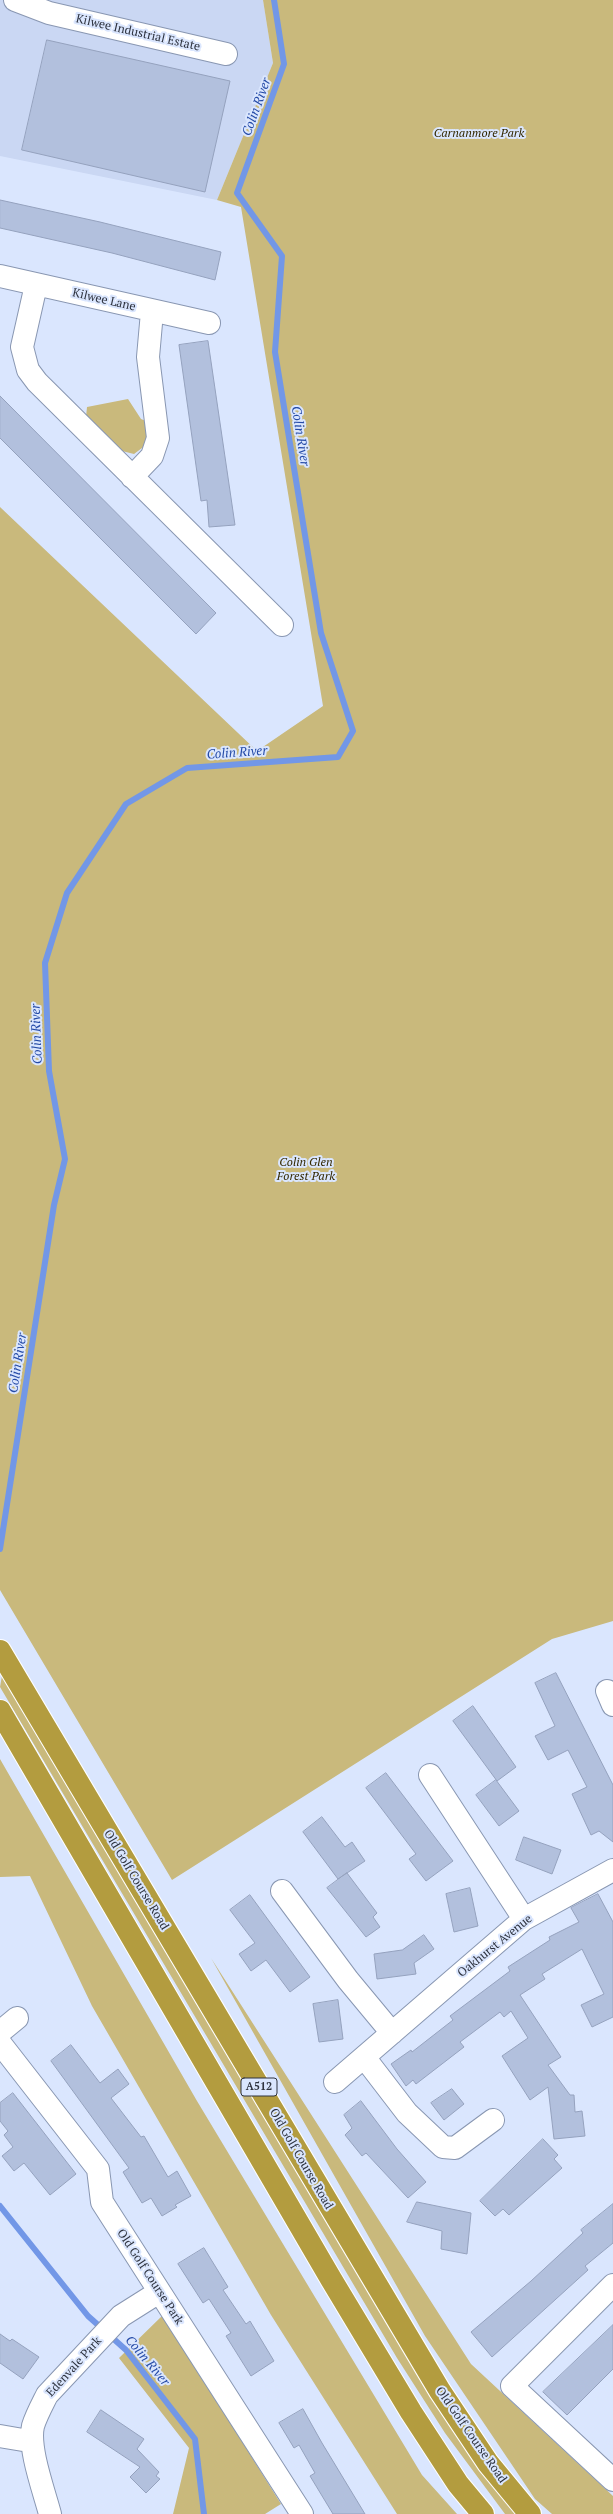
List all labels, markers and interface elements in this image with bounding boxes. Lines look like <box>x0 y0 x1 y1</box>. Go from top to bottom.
street label: Kilwee Industrial Estate <box>74 12 202 54</box>
water label: Colin River <box>239 76 275 138</box>
park label: Carnanmore Park <box>434 127 524 141</box>
street label: Kilwee Lane <box>71 286 137 314</box>
water label: Colin River <box>288 405 312 467</box>
water label: Colin River <box>206 743 268 763</box>
water label: Colin River <box>28 1003 46 1065</box>
park label: Colin Glen Forest Park <box>277 1156 335 1184</box>
water label: Colin River <box>6 1332 30 1394</box>
street label: Old Golf Course Road <box>100 1827 172 1933</box>
street label: Oakhurst Avenue <box>455 1912 535 1980</box>
road number: A512 <box>241 2078 277 2096</box>
street label: Old Golf Course Road <box>266 2106 336 2212</box>
street label: Old Golf Course Park <box>114 2226 186 2328</box>
water label: Colin River <box>122 2333 172 2389</box>
street label: Edenvale Park <box>43 2334 105 2400</box>
street label: Old Golf Course Road <box>432 2384 510 2486</box>

